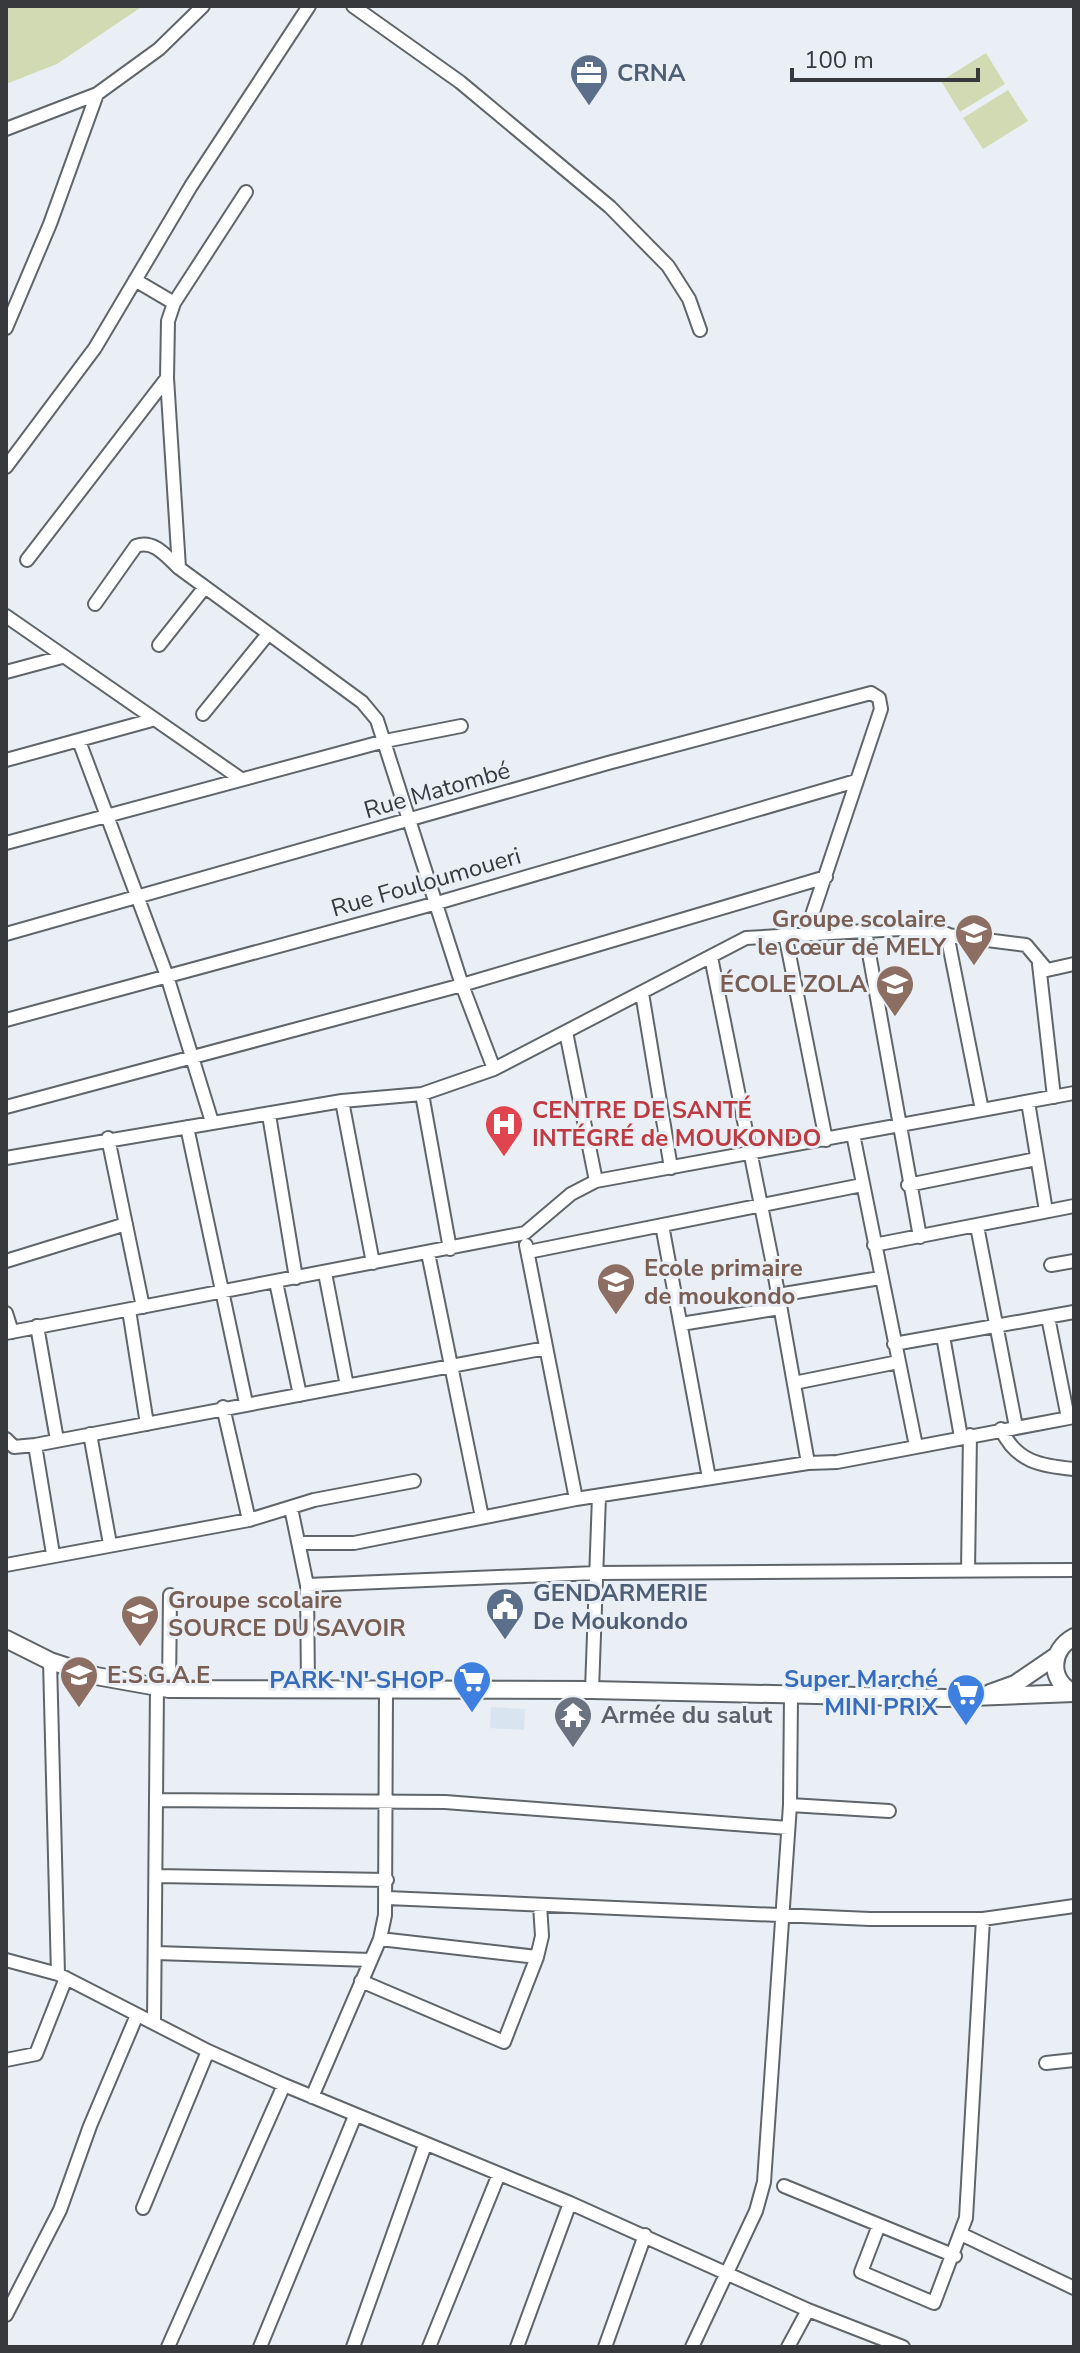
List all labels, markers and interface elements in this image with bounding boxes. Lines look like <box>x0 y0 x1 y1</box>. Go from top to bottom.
scale bar <box>792 32 978 82</box>
text: 100 m <box>804 44 874 76</box>
office icon: CRNA <box>568 52 610 107</box>
place label: CRNA <box>617 57 686 89</box>
street label: Rue Matombé <box>360 754 514 826</box>
street label: Rue Fouloumoueri <box>327 840 525 924</box>
place label: Groupe scolaire le Cœur de MELY <box>757 903 947 963</box>
school or university icon: Groupe scolaire le Cœur de MELY <box>953 912 995 967</box>
school or university icon: ÉCOLE ZOLA <box>874 963 916 1018</box>
place label: ÉCOLE ZOLA <box>720 968 867 1000</box>
place label: CENTRE DE SANTÉ INTÉGRÉ de MOUKONDO <box>532 1094 821 1154</box>
hospital icon: CENTRE DE SANTÉ INTÉGRÉ de MOUKONDO <box>483 1103 525 1158</box>
place label: Ecole primaire de moukondo <box>644 1252 803 1312</box>
school or university icon: Ecole primaire de moukondo <box>595 1261 637 1316</box>
place label: GENDARMERIE De Moukondo <box>533 1577 708 1637</box>
place label: Groupe scolaire SOURCE DU SAVOIR <box>168 1584 406 1644</box>
public building icon: GENDARMERIE De Moukondo <box>484 1586 526 1641</box>
school or university icon: Groupe scolaire SOURCE DU SAVOIR <box>119 1593 161 1648</box>
school or university icon: E.S.G.A.E <box>58 1654 100 1709</box>
place label: E.S.G.A.E <box>107 1659 210 1691</box>
supermarket icon: PARK 'N' SHOP <box>451 1659 493 1714</box>
place label: Super Marché MINI PRIX <box>784 1663 939 1723</box>
place label: PARK 'N' SHOP <box>269 1664 444 1696</box>
supermarket icon: Super Marché MINI PRIX <box>945 1672 987 1727</box>
temple icon: Armée du salut <box>552 1694 594 1749</box>
place label: Armée du salut <box>601 1699 773 1731</box>

